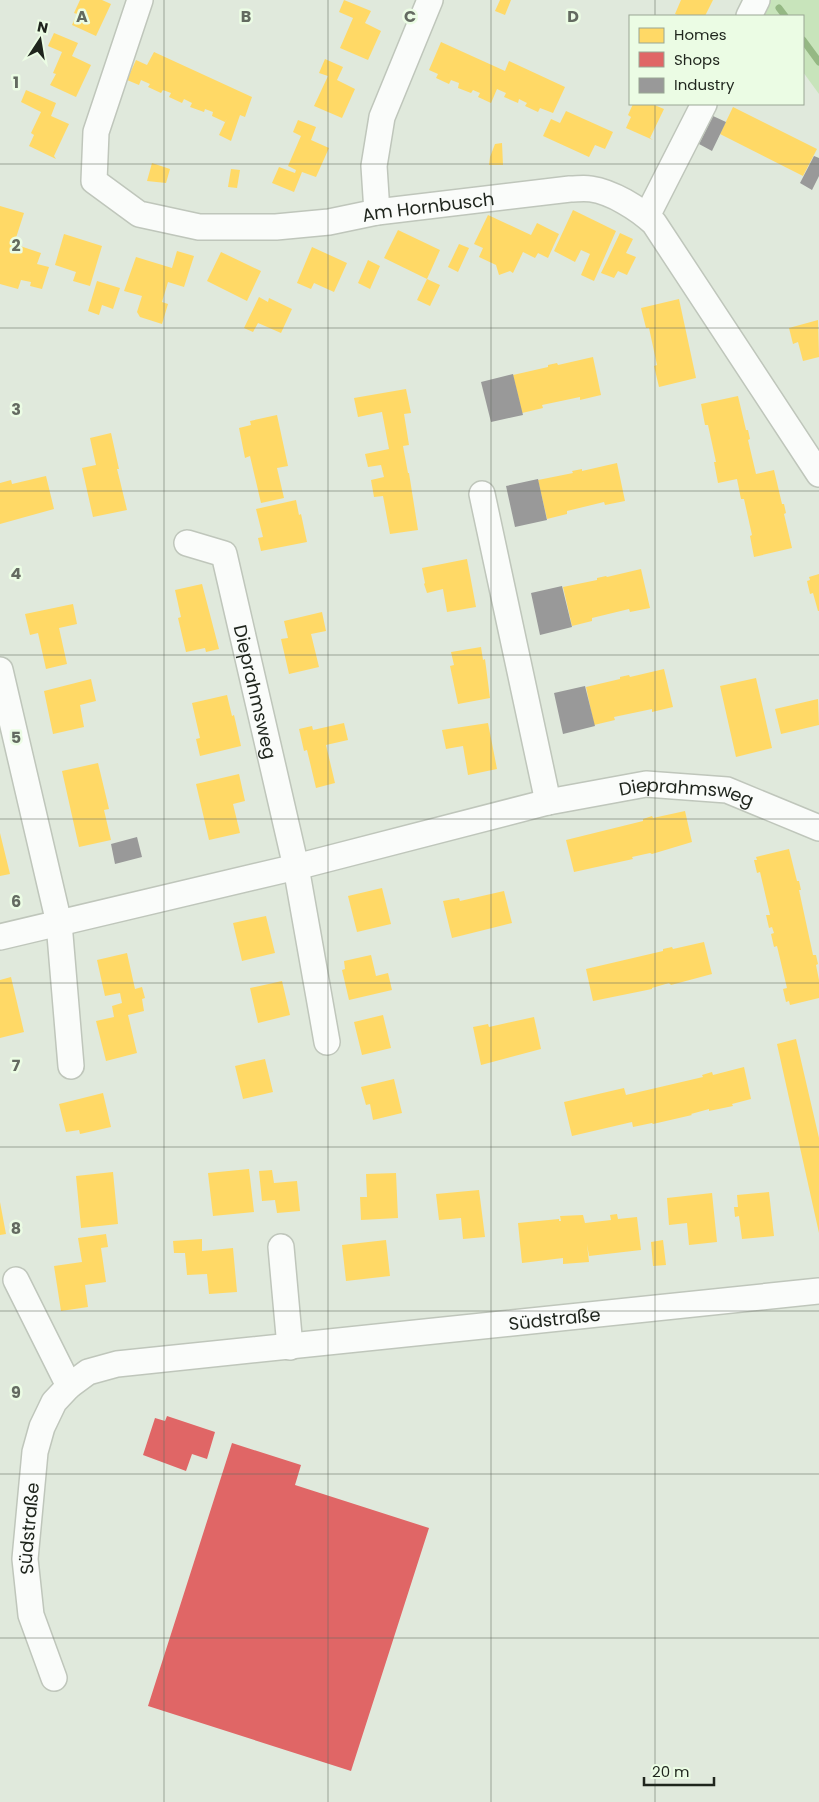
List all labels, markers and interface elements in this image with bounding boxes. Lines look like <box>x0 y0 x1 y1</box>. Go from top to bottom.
text: A <box>76 5 88 28</box>
text: B <box>241 5 251 28</box>
text: C <box>404 5 416 28</box>
text: D <box>567 5 579 28</box>
north arrow <box>15 15 65 65</box>
legend <box>629 15 804 105</box>
text: N <box>35 16 50 38</box>
text: Homes <box>674 24 727 45</box>
text: Shops <box>674 49 720 70</box>
text: 1 <box>13 71 19 94</box>
text: Industry <box>674 74 735 95</box>
street label: Am Hornbusch <box>359 186 496 227</box>
text: 2 <box>11 234 21 257</box>
text: 3 <box>11 398 21 421</box>
text: 4 <box>11 562 22 585</box>
street label: Dieprahmsweg <box>228 622 283 761</box>
text: 5 <box>11 726 21 749</box>
street label: Dieprahmsweg <box>617 772 758 812</box>
text: 6 <box>11 890 21 913</box>
text: 7 <box>12 1054 21 1077</box>
text: 8 <box>11 1217 21 1240</box>
street label: Südstraße <box>507 1301 602 1336</box>
text: 9 <box>11 1381 21 1404</box>
street label: Südstraße <box>12 1481 45 1576</box>
scale bar <box>644 1754 714 1786</box>
text: 20 m <box>652 1761 690 1782</box>

